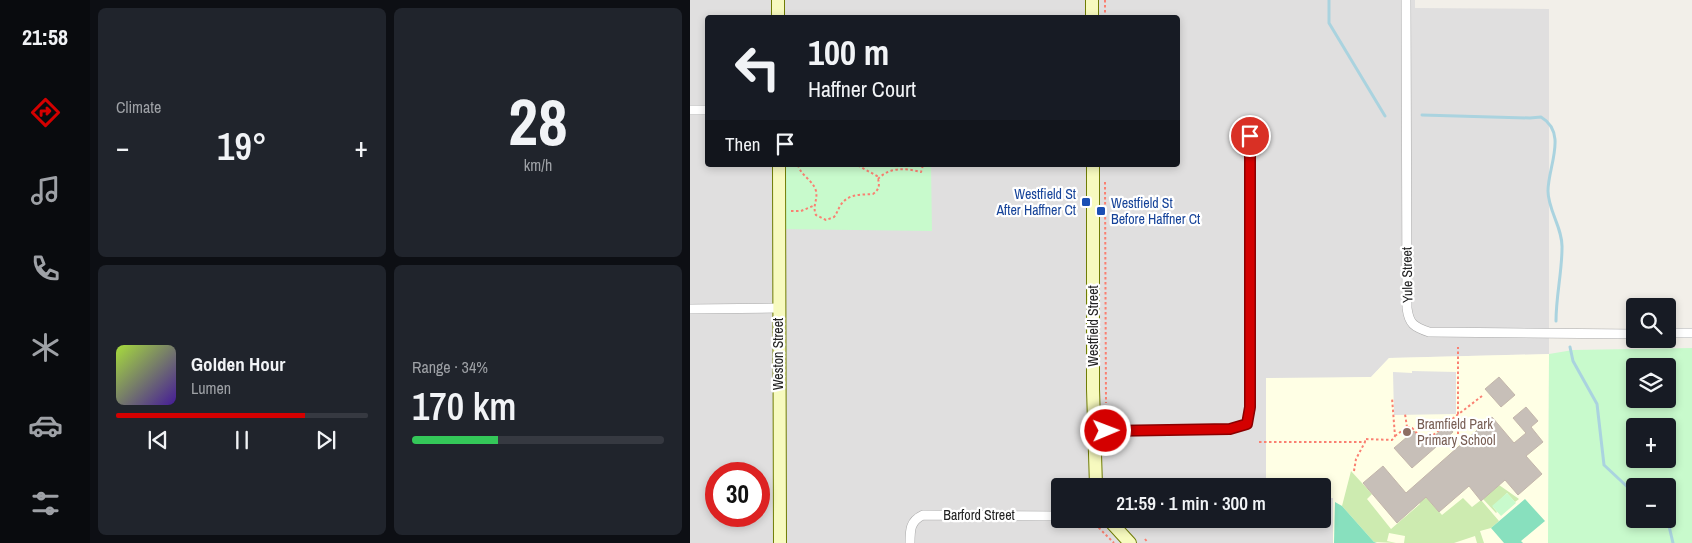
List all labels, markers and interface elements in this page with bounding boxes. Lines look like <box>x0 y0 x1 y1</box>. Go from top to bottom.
text: 21:58 <box>22 22 68 52</box>
text: 100 m <box>808 29 889 76</box>
icon: left <box>725 35 790 100</box>
text: Haffner Court <box>808 74 916 104</box>
text: 28 <box>508 78 568 165</box>
icon: directions <box>28 95 63 130</box>
text: Climate <box>116 96 161 118</box>
pin <box>1229 115 1271 157</box>
text: 19° <box>217 121 267 172</box>
icon: arrive <box>1236 122 1264 150</box>
text: − <box>116 128 129 166</box>
text: + <box>355 128 368 166</box>
icon: arrive <box>771 130 799 158</box>
text: Then <box>725 131 761 157</box>
text: km/h <box>524 154 552 176</box>
icon: music <box>28 173 63 208</box>
place label: Westfield St After Haffner Ct <box>995 185 1076 219</box>
place label: Westfield St Before Haffner Ct <box>1111 194 1200 228</box>
marker: Westfield St After Haffner Ct <box>1080 196 1092 208</box>
marker: Westfield St Before Haffner Ct <box>1095 205 1107 217</box>
street label: Yule Street <box>1398 247 1416 303</box>
icon: phone <box>28 251 63 286</box>
street label: Westfield Street <box>1084 285 1102 367</box>
map controls <box>1626 298 1676 528</box>
button: search <box>1626 298 1676 348</box>
street label: Weston Street <box>769 318 787 390</box>
icon: climate <box>28 330 63 365</box>
text: Golden Hour <box>191 351 285 377</box>
text: Range · 34% <box>412 356 488 378</box>
button: layers <box>1626 358 1676 408</box>
text: Lumen <box>191 377 231 399</box>
text: 170 km <box>412 381 516 432</box>
position arrow <box>1079 404 1131 456</box>
icon: car <box>28 408 63 443</box>
place label: Bramfield Park Primary School <box>1417 415 1495 449</box>
button: + <box>1626 418 1676 468</box>
icon: previous <box>144 426 172 454</box>
icon: pause <box>228 426 256 454</box>
icon: next <box>312 426 340 454</box>
marker: Bramfield Park Primary School <box>1401 426 1413 438</box>
speed limit sign: 30 <box>705 462 770 527</box>
button: − <box>1626 478 1676 528</box>
icon: filters <box>28 486 63 521</box>
text: 21:59 · 1 min · 300 m <box>1116 490 1266 516</box>
street label: Barford Street <box>943 506 1015 524</box>

